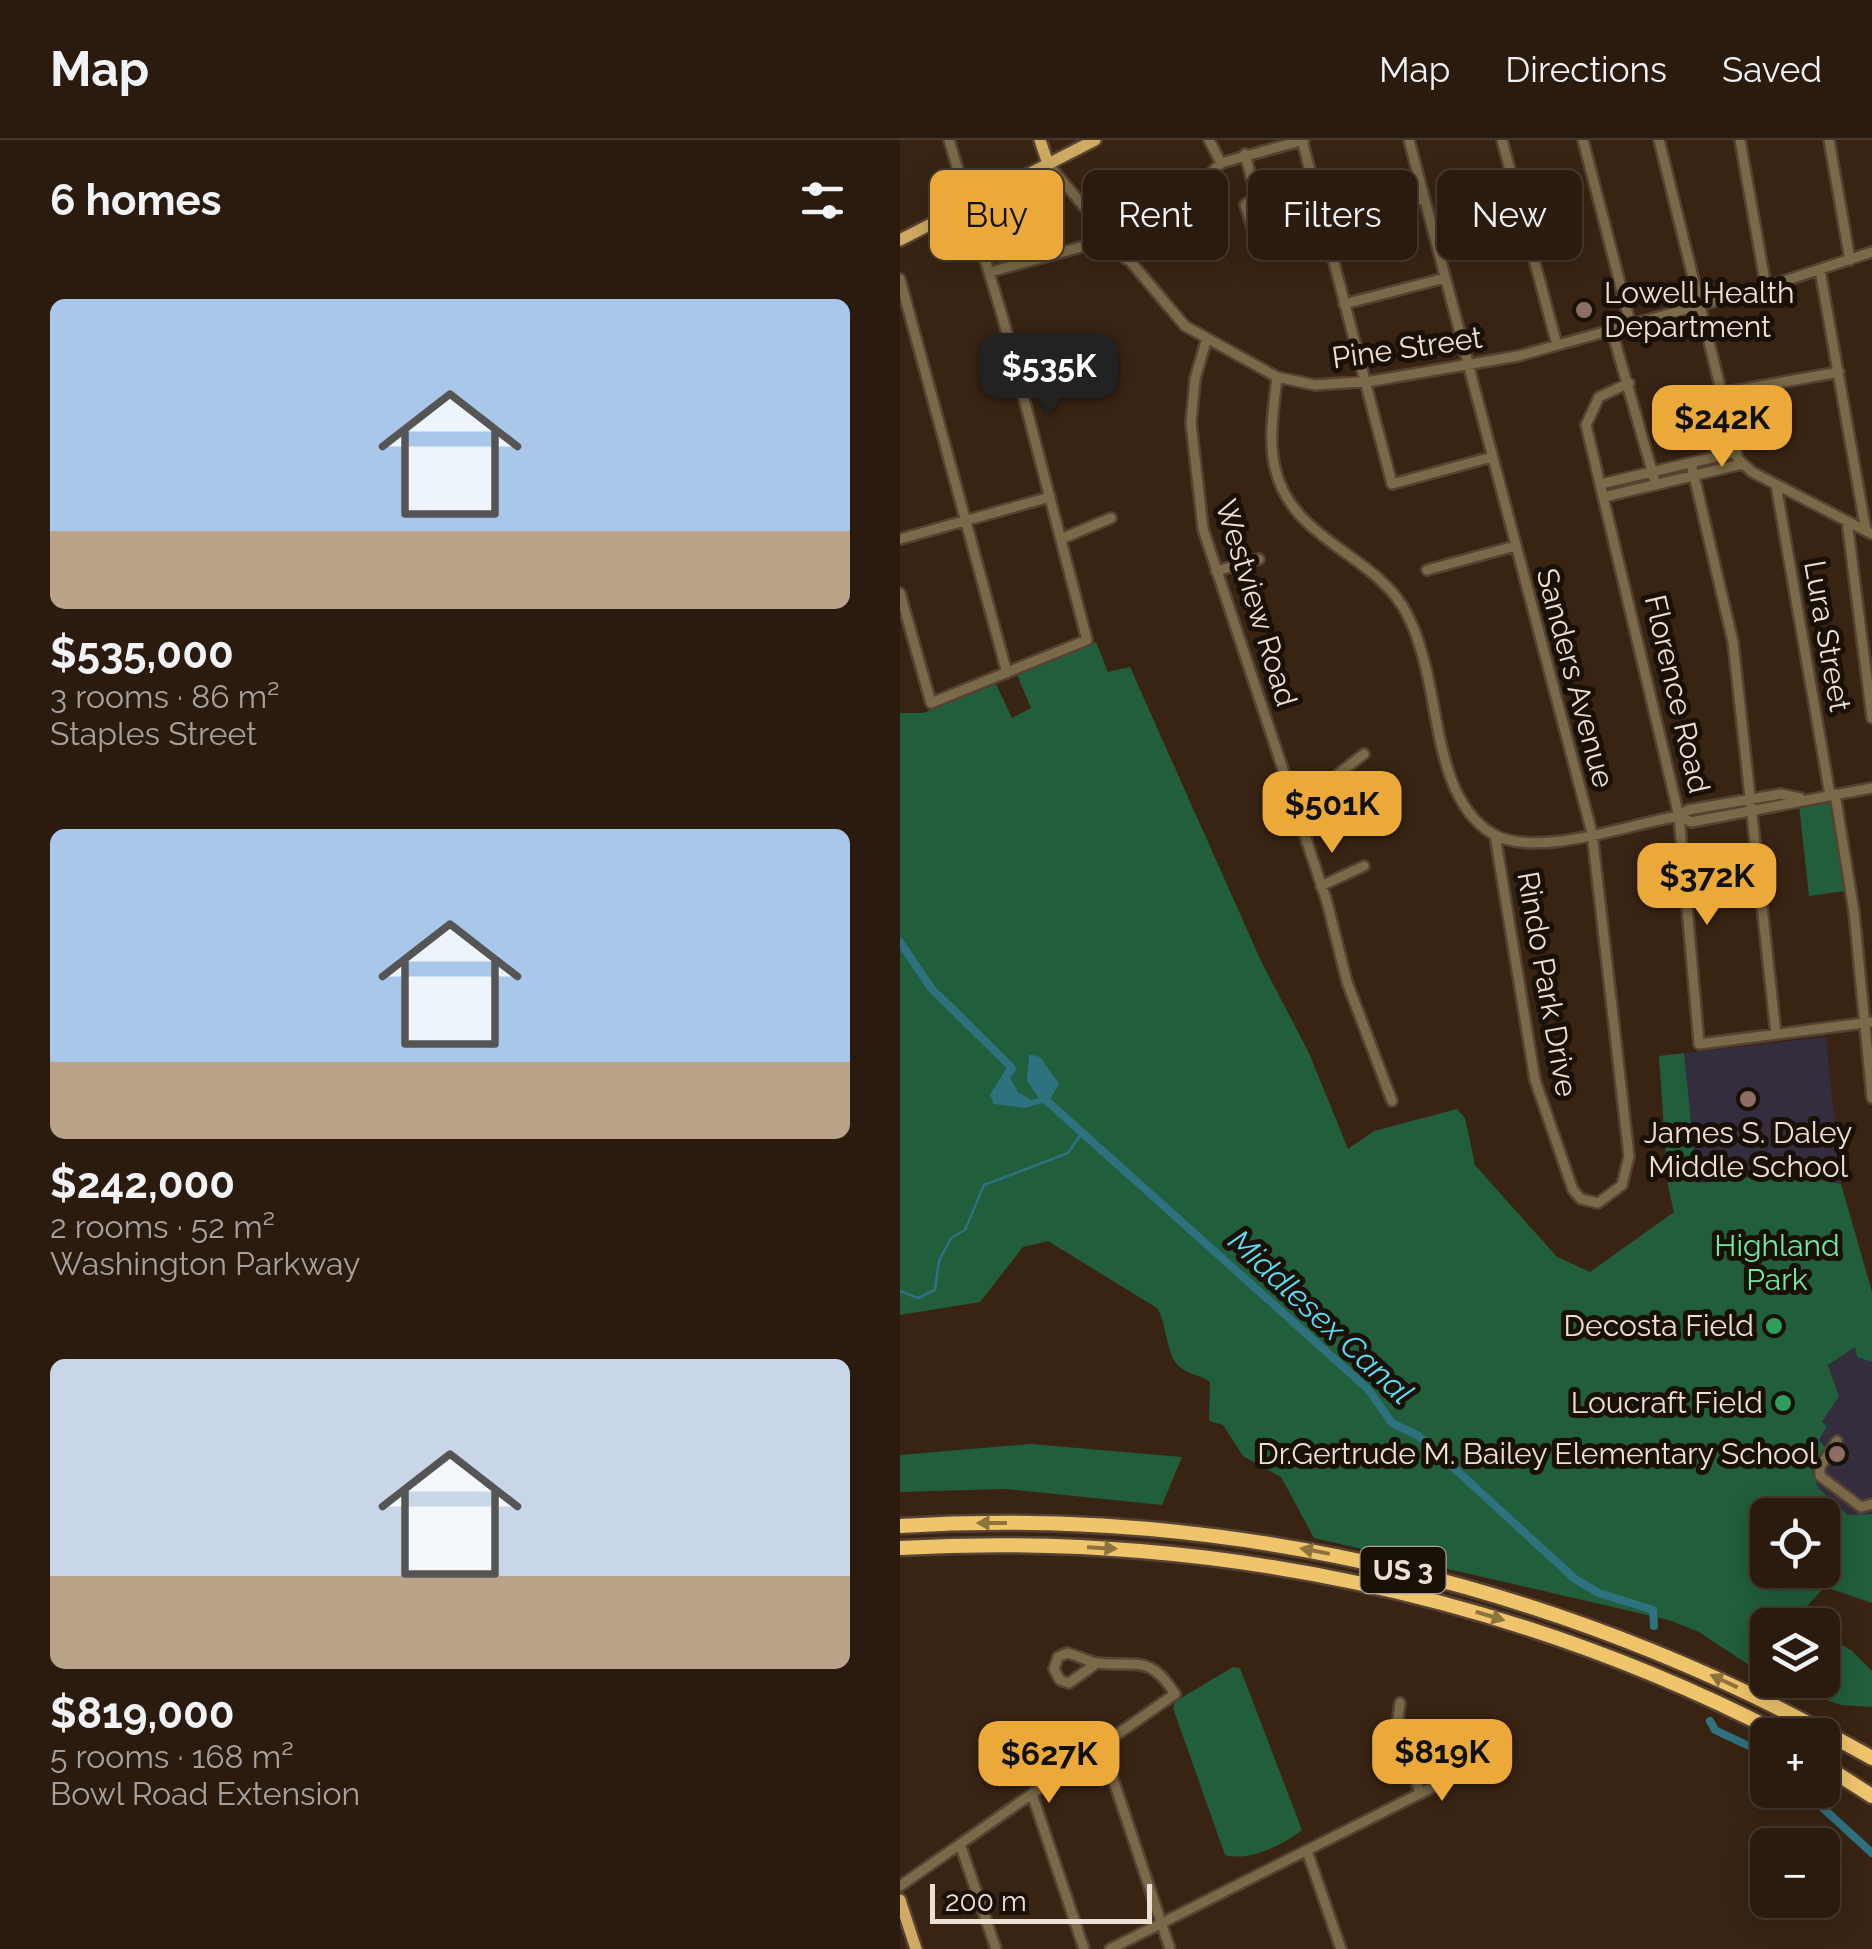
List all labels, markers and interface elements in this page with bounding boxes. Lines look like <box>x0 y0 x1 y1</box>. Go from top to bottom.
text: Map <box>50 41 149 97</box>
text: Map <box>1379 49 1450 90</box>
text: Directions <box>1505 49 1667 90</box>
text: Saved <box>1722 49 1822 90</box>
chip: Buy <box>930 170 1063 260</box>
chip: Rent <box>1083 170 1228 260</box>
chip: Filters <box>1248 170 1417 260</box>
chip: New <box>1437 170 1582 260</box>
icon: filters <box>795 173 850 228</box>
text: 6 homes <box>50 176 221 225</box>
place label: Lowell Health Department <box>1604 275 1795 344</box>
marker: Lowell Health Department <box>1573 299 1595 321</box>
street label: Pine Street <box>1330 320 1484 375</box>
pin: $535K <box>979 333 1119 418</box>
text: $535K <box>1001 347 1097 384</box>
icon: home <box>360 364 540 544</box>
pin: $242K <box>1652 385 1792 470</box>
text: $242K <box>1674 399 1770 436</box>
street label: Westview Road <box>1208 495 1305 710</box>
street label: Lura Street <box>1797 558 1858 714</box>
street label: Sanders Avenue <box>1529 565 1622 791</box>
street label: Florence Road <box>1638 591 1717 796</box>
text: $535,000 <box>50 629 234 678</box>
text: 3 rooms · 86 m² <box>50 678 280 715</box>
text: Staples Street <box>50 715 257 752</box>
pin: $501K <box>1262 771 1402 856</box>
text: $501K <box>1285 785 1379 822</box>
pin: $372K <box>1637 843 1777 928</box>
text: $372K <box>1659 857 1755 894</box>
street label: Rindo Park Drive <box>1510 869 1585 1099</box>
icon: home <box>360 894 540 1074</box>
marker: James S. Daley Middle School <box>1737 1088 1759 1110</box>
place label: James S. Daley Middle School <box>1644 1115 1852 1184</box>
text: $242,000 <box>50 1159 235 1208</box>
text: 2 rooms · 52 m² <box>50 1208 275 1245</box>
water label: Middlesex Canal <box>1222 1222 1421 1411</box>
park label: Highland Park <box>1714 1228 1840 1297</box>
text: Washington Parkway <box>50 1245 360 1282</box>
place label: Decosta Field <box>1564 1308 1754 1343</box>
marker: Decosta Field <box>1763 1315 1785 1337</box>
place label: Loucraft Field <box>1571 1385 1763 1420</box>
marker: Loucraft Field <box>1772 1392 1794 1414</box>
icon: home <box>360 1424 540 1604</box>
place label: Dr.Gertrude M. Bailey Elementary School <box>1257 1436 1818 1471</box>
marker: Dr.Gertrude M. Bailey Elementary School <box>1826 1443 1848 1465</box>
map controls <box>1750 1498 1840 1918</box>
button: locate <box>1750 1498 1840 1588</box>
one-way arrow <box>975 1515 1007 1531</box>
one-way arrow <box>1087 1540 1119 1556</box>
one-way arrow <box>1299 1543 1330 1558</box>
road number: US 3 <box>1360 1547 1446 1593</box>
button: layers <box>1750 1608 1840 1698</box>
one-way arrow <box>1476 1609 1506 1624</box>
one-way arrow <box>1709 1672 1738 1689</box>
text: $819,000 <box>50 1689 235 1738</box>
button: + <box>1750 1718 1840 1808</box>
pin: $819K <box>1372 1719 1512 1804</box>
pin: $627K <box>979 1721 1119 1806</box>
text: $819K <box>1394 1733 1490 1770</box>
text: $627K <box>1000 1735 1098 1772</box>
text: 5 rooms · 168 m² <box>50 1738 294 1775</box>
text: Bowl Road Extension <box>50 1775 360 1812</box>
button: − <box>1750 1828 1840 1918</box>
scale bar <box>930 1879 1152 1924</box>
text: 200 m <box>945 1885 1027 1918</box>

